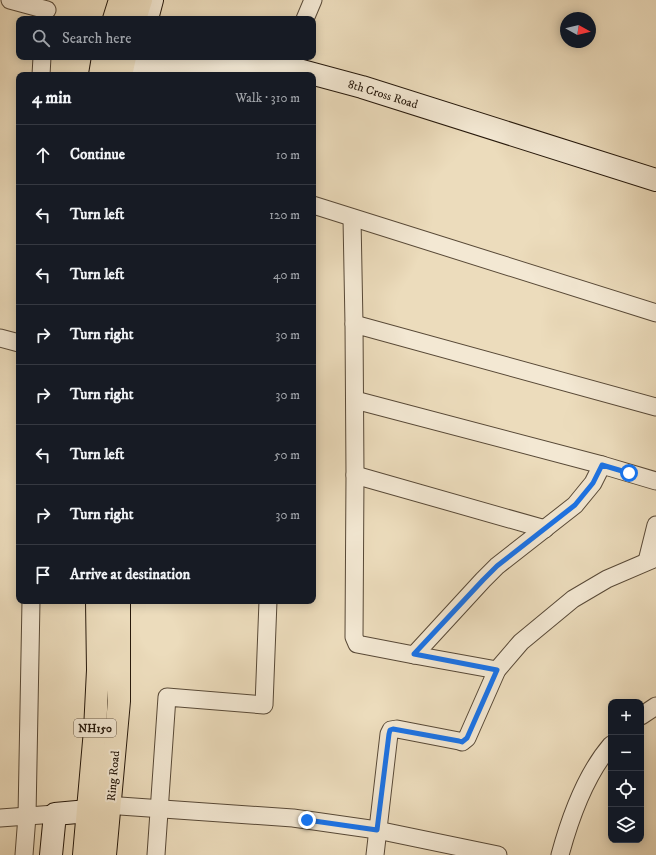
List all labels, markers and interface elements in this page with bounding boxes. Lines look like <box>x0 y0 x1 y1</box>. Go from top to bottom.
north arrow <box>560 12 596 48</box>
search box <box>16 16 316 60</box>
icon: search <box>30 27 52 49</box>
text: Search here <box>62 29 131 48</box>
street label: 8th Cross Road <box>346 77 420 112</box>
text: 4 min <box>32 87 71 109</box>
text: Walk · 310 m <box>235 90 300 106</box>
icon: ahead <box>32 144 54 166</box>
text: Continue <box>70 145 125 164</box>
text: 10 m <box>276 147 300 163</box>
icon: left <box>32 204 54 226</box>
text: Turn left <box>70 205 124 224</box>
text: 120 m <box>269 207 300 223</box>
icon: left <box>32 264 54 286</box>
text: Turn left <box>70 265 124 284</box>
text: 40 m <box>273 267 300 283</box>
icon: right <box>32 324 54 346</box>
text: Turn right <box>70 325 133 344</box>
text: 30 m <box>276 327 300 343</box>
icon: right <box>32 384 54 406</box>
text: Turn right <box>70 385 133 404</box>
text: 30 m <box>276 387 300 403</box>
icon: left <box>32 444 54 466</box>
text: Turn left <box>70 445 124 464</box>
text: 50 m <box>274 447 300 463</box>
route start <box>620 464 638 482</box>
icon: right <box>32 504 54 526</box>
text: Turn right <box>70 505 133 524</box>
text: 30 m <box>276 507 300 523</box>
icon: arrive <box>32 564 54 586</box>
text: Arrive at destination <box>70 565 190 584</box>
map controls <box>608 699 644 843</box>
button: + <box>608 699 644 735</box>
road number: NH150 <box>74 719 116 737</box>
button: − <box>608 735 644 771</box>
street label: Ring Road <box>104 750 123 802</box>
button: locate <box>608 771 644 807</box>
button: layers <box>608 807 644 843</box>
route end <box>298 811 316 829</box>

